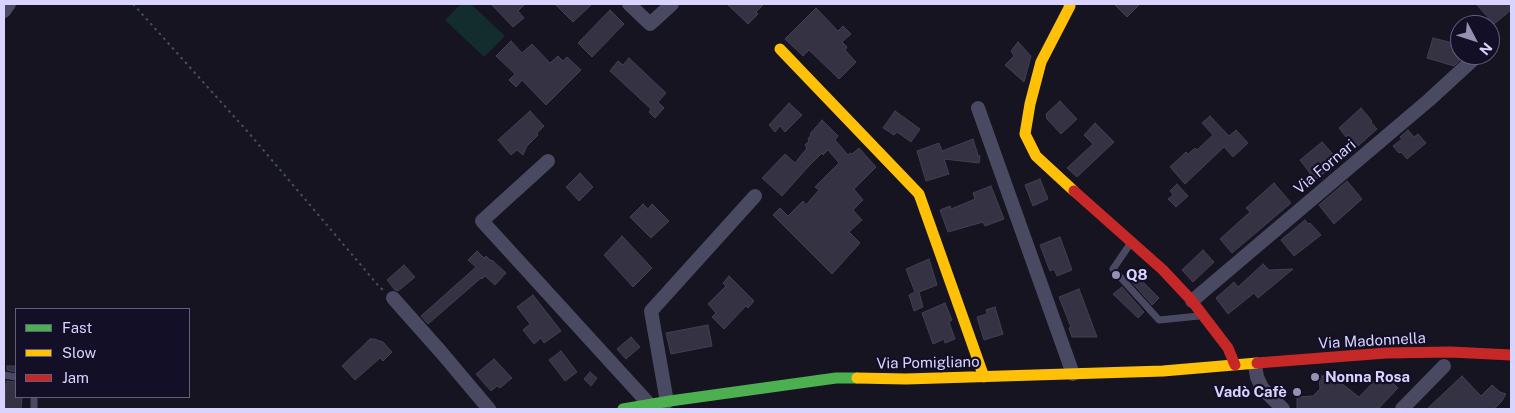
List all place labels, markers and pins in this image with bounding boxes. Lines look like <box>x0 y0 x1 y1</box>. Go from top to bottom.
place label: Q8 <box>1126 266 1148 284</box>
marker: Q8 <box>1110 269 1122 281</box>
place label: Nonna Rosa <box>1325 368 1410 386</box>
marker: Nonna Rosa <box>1309 371 1321 383</box>
place label: Vadò Cafè <box>1214 383 1287 401</box>
marker: Vadò Cafè <box>1291 386 1303 398</box>

